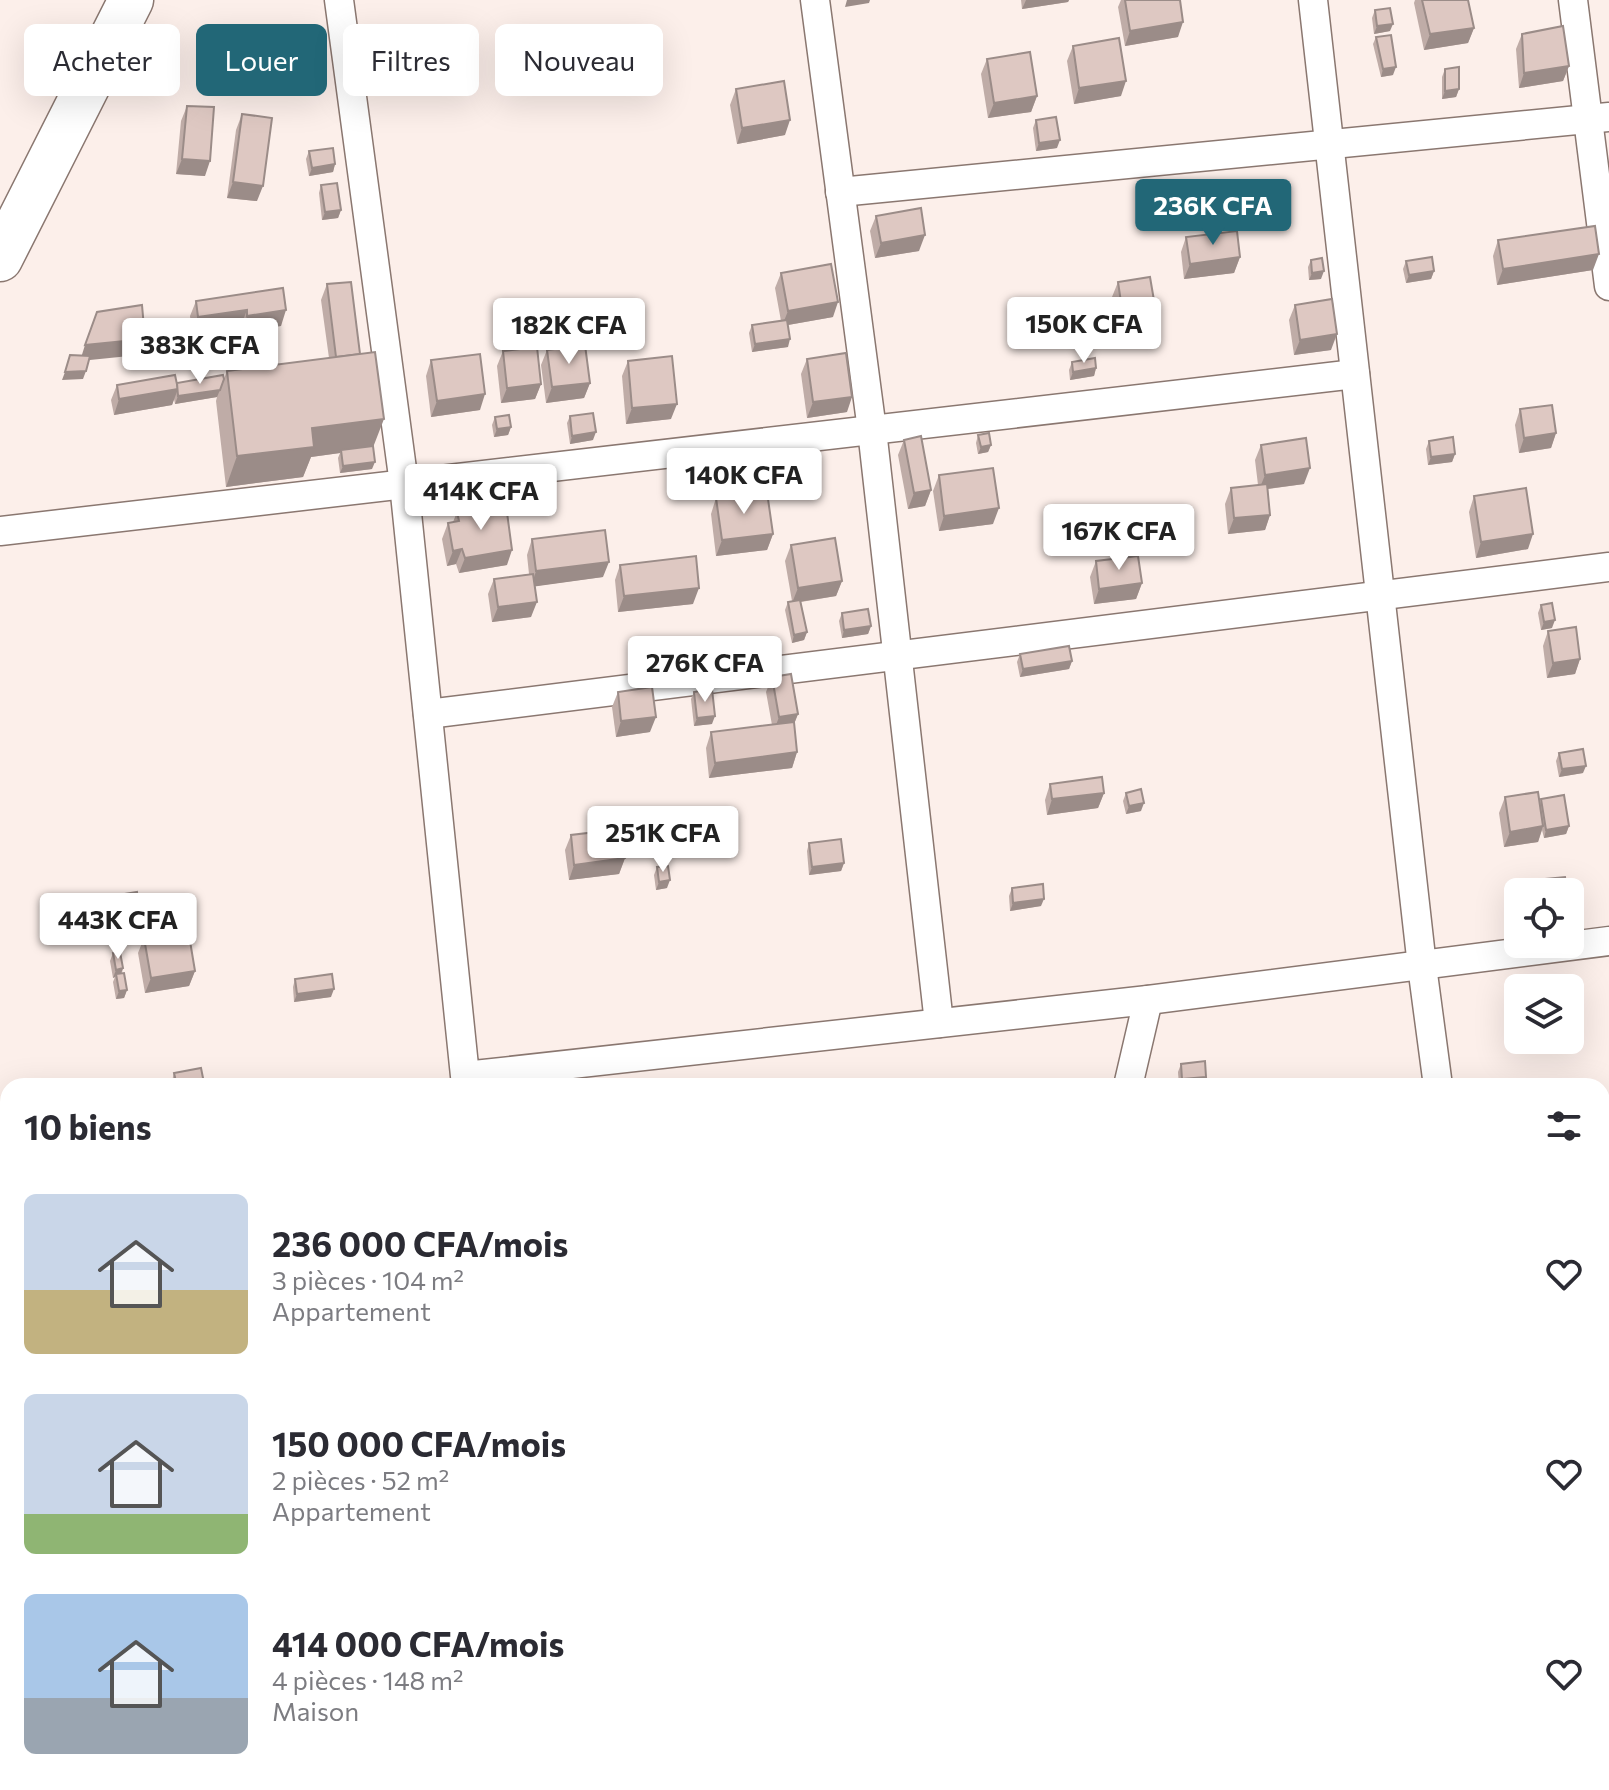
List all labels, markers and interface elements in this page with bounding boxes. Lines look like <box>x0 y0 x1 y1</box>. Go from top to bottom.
chip: Acheter <box>24 24 180 96</box>
chip: Louer <box>196 24 327 96</box>
chip: Filtres <box>343 24 479 96</box>
chip: Nouveau <box>495 24 663 96</box>
pin: 236K CFA <box>1130 179 1296 247</box>
text: 236K CFA <box>1153 189 1273 220</box>
pin: 150K CFA <box>1001 297 1167 365</box>
pin: 182K CFA <box>486 298 652 366</box>
text: 150K CFA <box>1025 307 1143 338</box>
text: 182K CFA <box>511 308 627 339</box>
pin: 383K CFA <box>117 318 283 386</box>
text: 383K CFA <box>140 328 260 359</box>
pin: 140K CFA <box>661 448 827 516</box>
text: 140K CFA <box>685 458 803 489</box>
pin: 414K CFA <box>398 464 564 532</box>
text: 414K CFA <box>423 474 539 505</box>
pin: 167K CFA <box>1036 504 1202 572</box>
text: 167K CFA <box>1061 514 1177 545</box>
pin: 276K CFA <box>622 636 788 704</box>
text: 276K CFA <box>646 646 764 677</box>
pin: 251K CFA <box>580 806 746 874</box>
text: 251K CFA <box>605 816 721 847</box>
map controls <box>1504 878 1584 1054</box>
button: locate <box>1504 878 1584 958</box>
pin: 443K CFA <box>35 893 201 961</box>
text: 443K CFA <box>58 903 178 934</box>
button: layers <box>1504 974 1584 1054</box>
icon: filters <box>1542 1104 1586 1148</box>
text: 10 biens <box>24 1105 151 1147</box>
text: 236 000 CFA/mois <box>272 1222 568 1264</box>
icon: home <box>88 1226 184 1322</box>
icon: heart <box>1542 1252 1586 1296</box>
text: 3 pièces · 104 m² <box>272 1264 464 1295</box>
text: Appartement <box>272 1295 431 1326</box>
text: 150 000 CFA/mois <box>272 1422 566 1464</box>
icon: home <box>88 1426 184 1522</box>
icon: heart <box>1542 1452 1586 1496</box>
text: 2 pièces · 52 m² <box>272 1464 449 1495</box>
text: Appartement <box>272 1495 431 1526</box>
text: 414 000 CFA/mois <box>272 1622 564 1664</box>
icon: home <box>88 1626 184 1722</box>
icon: heart <box>1542 1652 1586 1696</box>
text: 4 pièces · 148 m² <box>272 1664 463 1695</box>
text: Maison <box>272 1695 359 1726</box>

